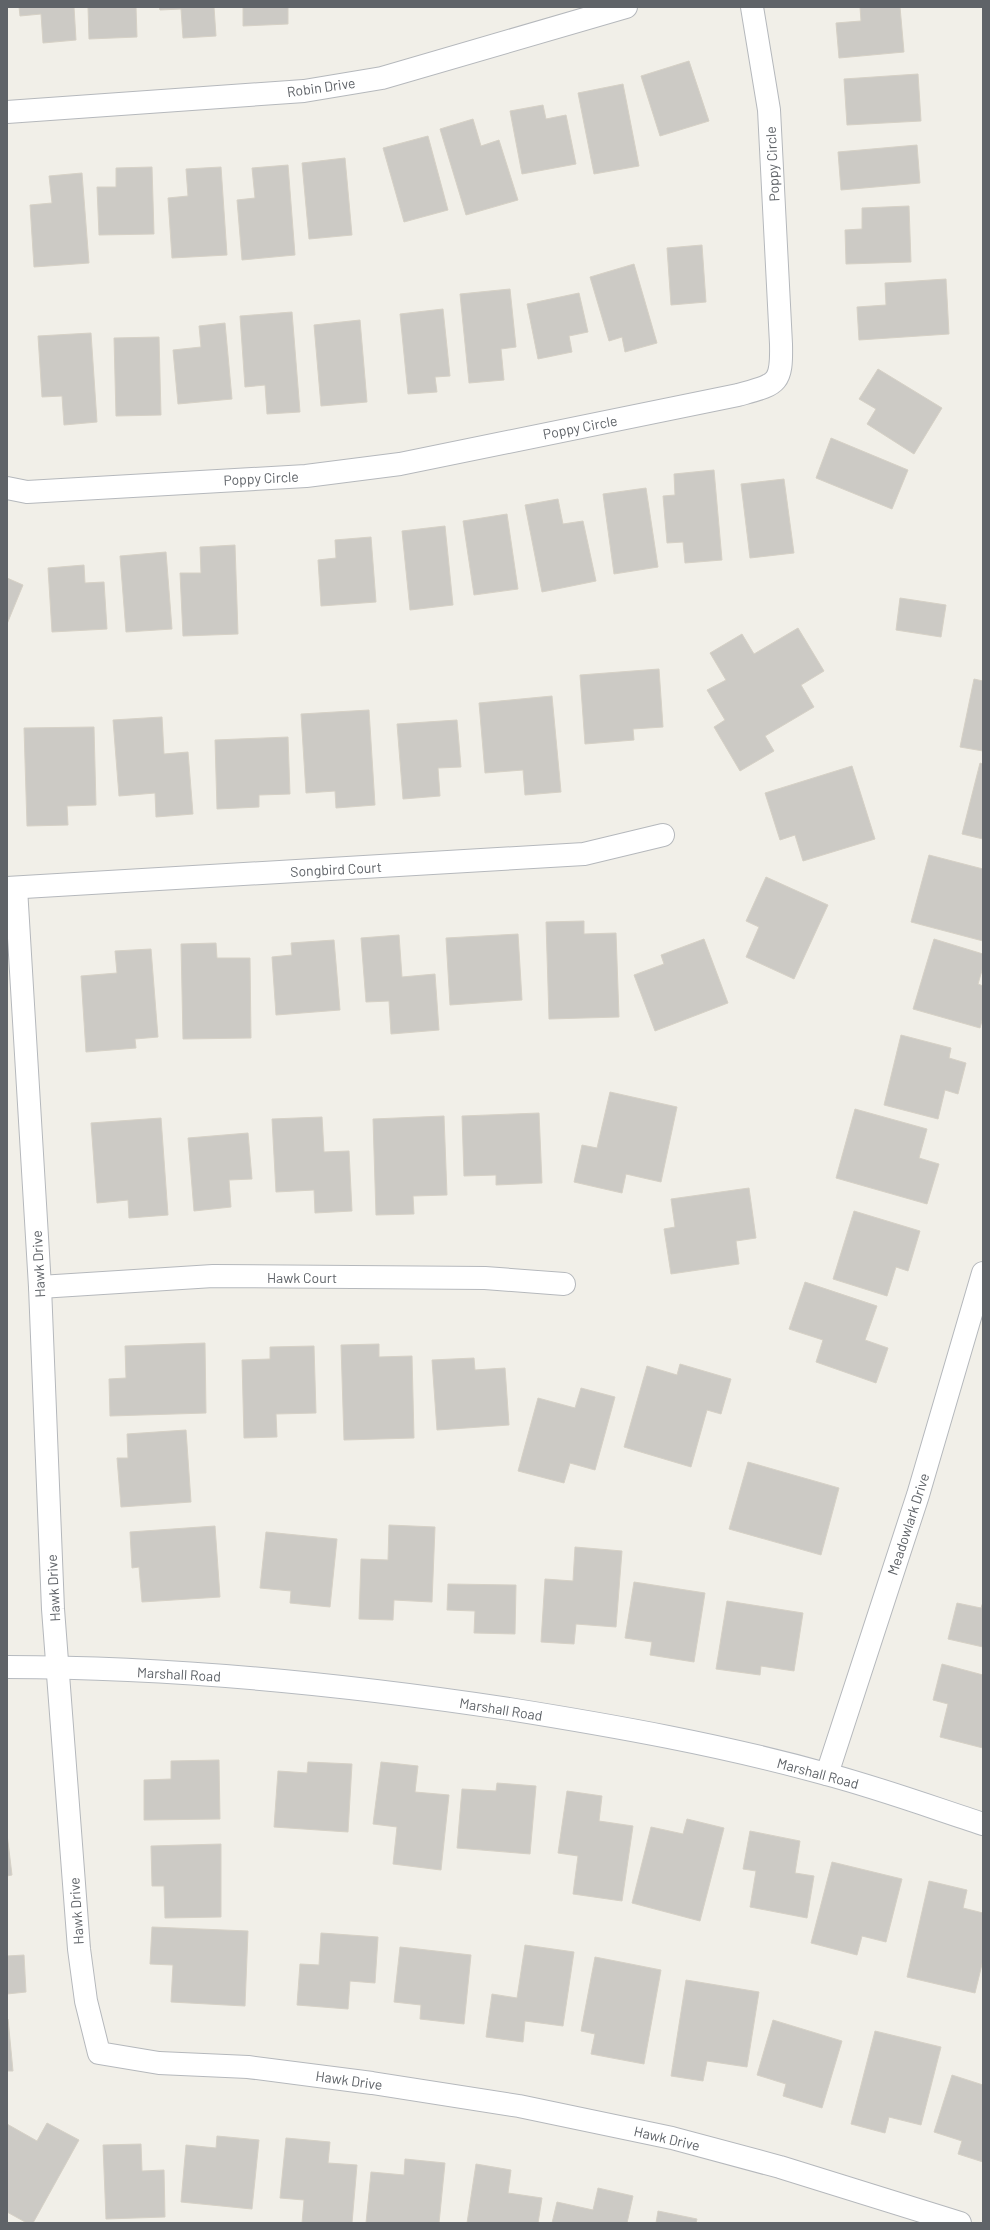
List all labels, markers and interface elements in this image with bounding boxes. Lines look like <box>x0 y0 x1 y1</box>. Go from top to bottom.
street label: Robin Drive <box>286 74 356 100</box>
street label: Poppy Circle <box>762 126 782 202</box>
street label: Poppy Circle <box>541 411 619 443</box>
street label: Poppy Circle <box>223 468 299 488</box>
street label: Songbird Court <box>290 858 382 880</box>
street label: Hawk Drive <box>28 1230 48 1298</box>
street label: Hawk Court <box>267 1269 337 1286</box>
street label: Meadowlark Drive <box>884 1471 932 1577</box>
street label: Hawk Drive <box>43 1554 63 1622</box>
street label: Marshall Road <box>137 1663 221 1685</box>
street label: Marshall Road <box>458 1694 544 1724</box>
street label: Marshall Road <box>775 1754 861 1792</box>
street label: Hawk Drive <box>65 1877 87 1945</box>
street label: Hawk Drive <box>314 2067 384 2093</box>
street label: Hawk Drive <box>632 2122 702 2154</box>

